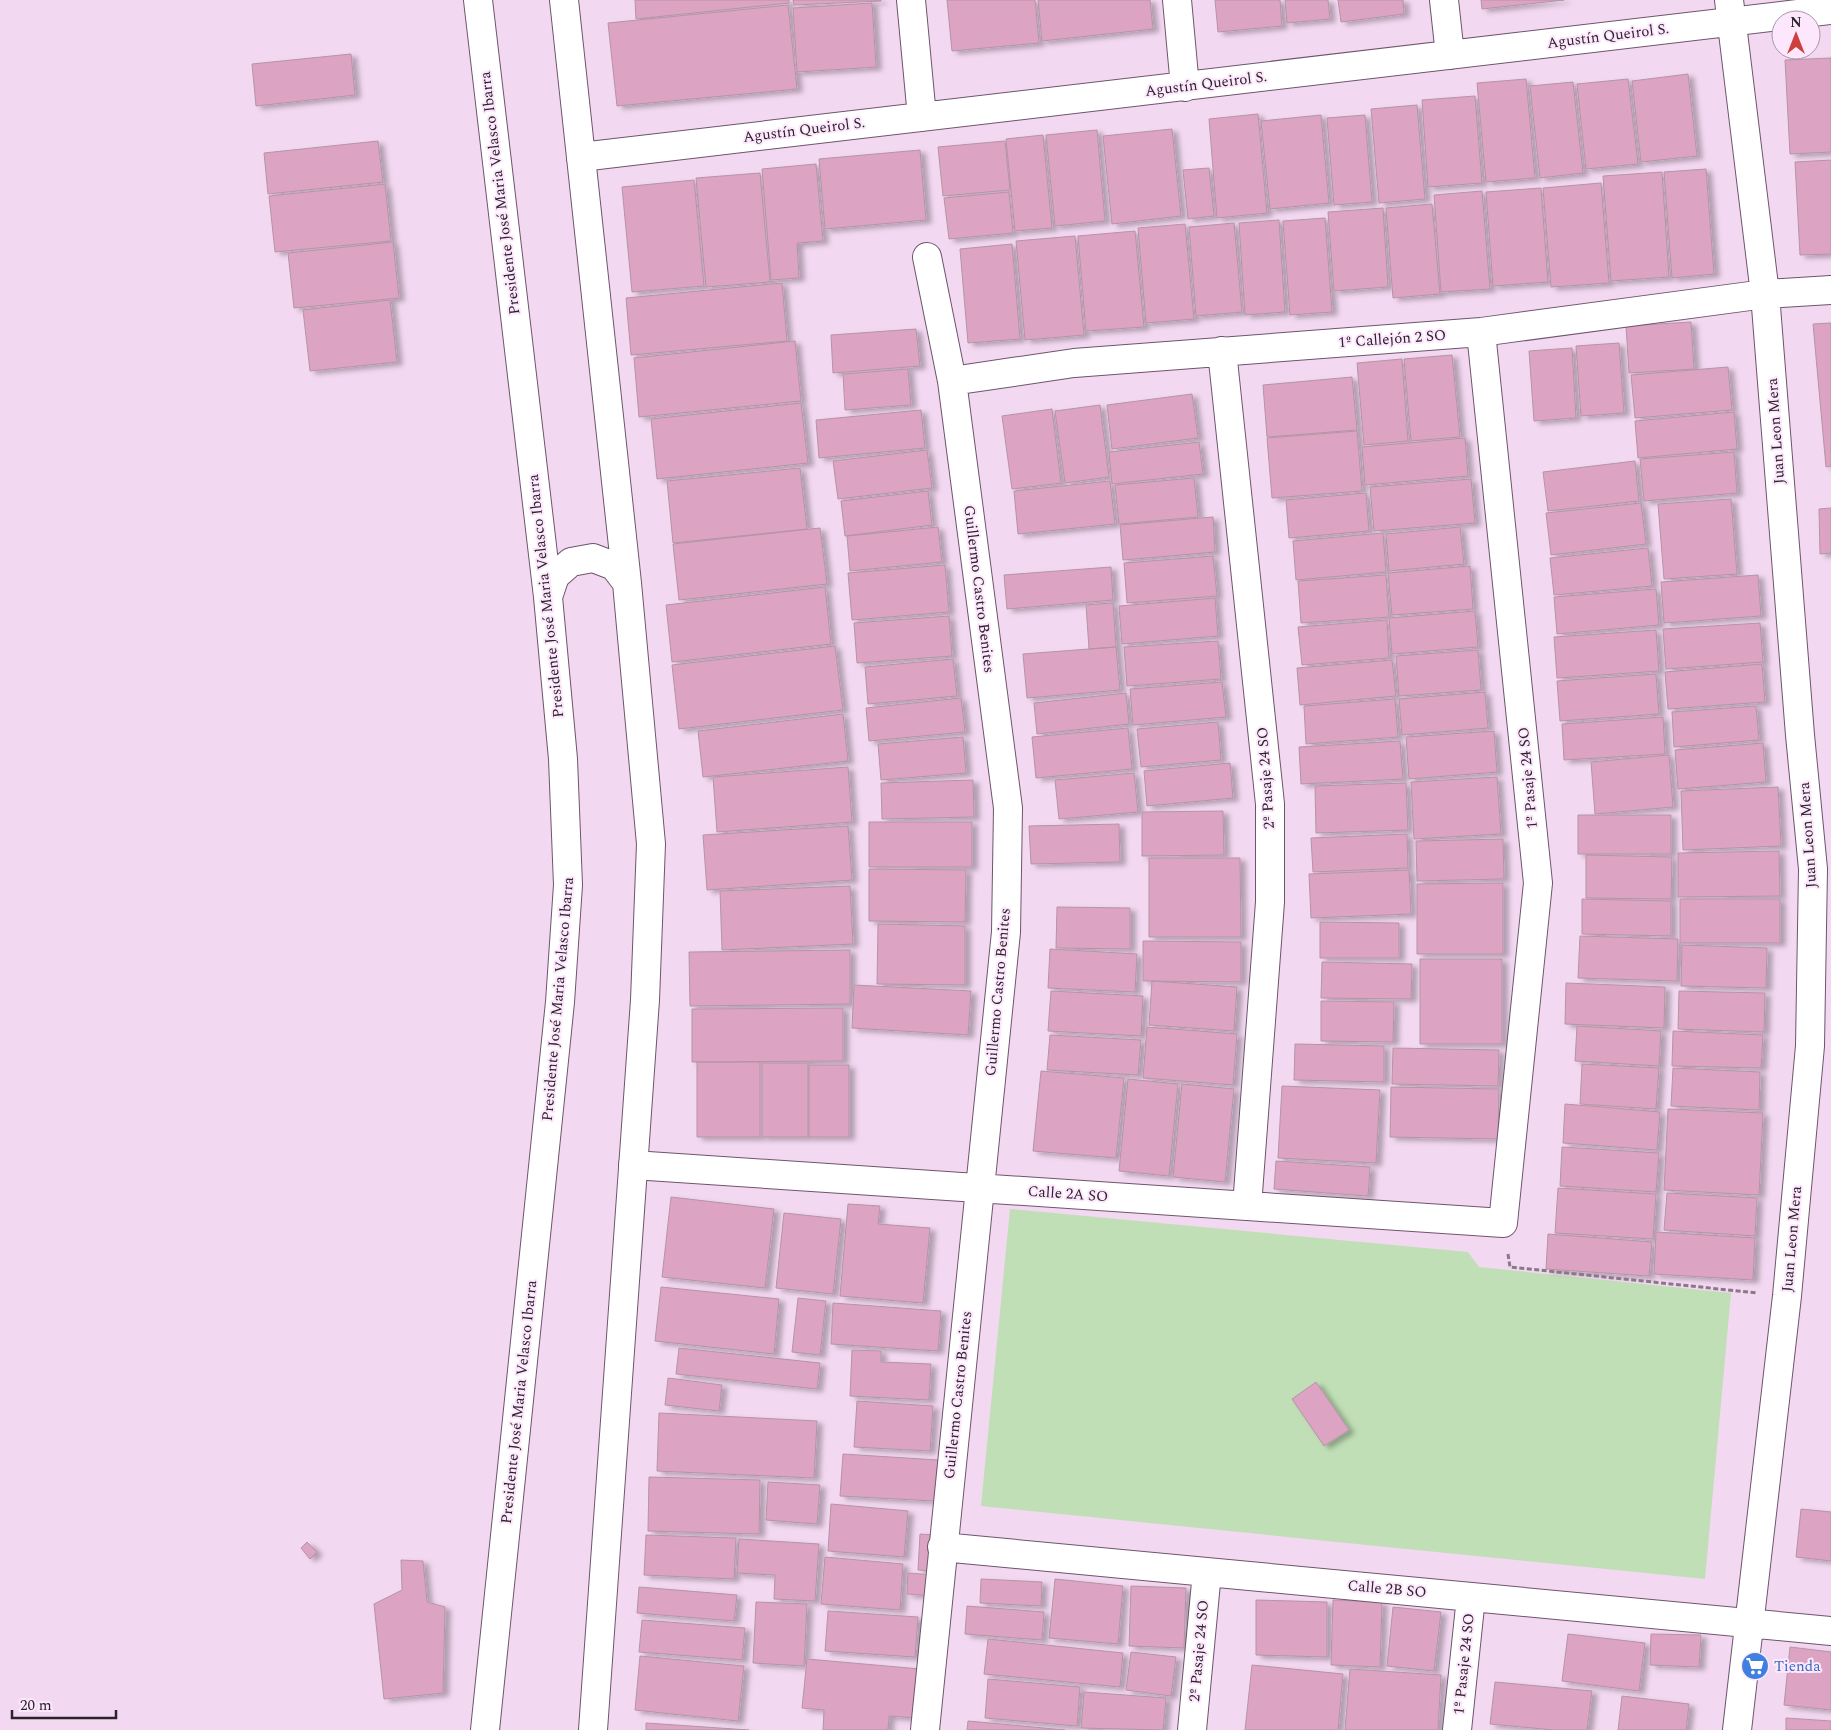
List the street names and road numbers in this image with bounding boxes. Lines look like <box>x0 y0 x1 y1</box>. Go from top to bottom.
street label: Agustín Queirol S. <box>1546 17 1670 55</box>
street label: Agustín Queirol S. <box>1144 65 1268 103</box>
street label: Presidente José Maria Velasco Ibarra <box>474 69 526 316</box>
street label: Agustín Queirol S. <box>742 111 866 149</box>
street label: 1º Callejón 2 SO <box>1337 324 1447 354</box>
street label: Juan Leon Mera <box>1761 377 1791 485</box>
street label: Presidente José Maria Velasco Ibarra <box>522 472 570 719</box>
street label: Guillermo Castro Benites <box>957 504 1001 674</box>
street label: 2º Pasaje 24 SO <box>1251 726 1281 830</box>
street label: 1º Pasaje 24 SO <box>1512 726 1544 830</box>
street label: Juan Leon Mera <box>1793 781 1823 889</box>
street label: Presidente José Maria Velasco Ibarra <box>536 875 580 1122</box>
street label: Guillermo Castro Benites <box>979 907 1017 1077</box>
street label: Calle 2A SO <box>1027 1180 1109 1208</box>
street label: Juan Leon Mera <box>1776 1184 1808 1293</box>
street label: Presidente José Maria Velasco Ibarra <box>495 1278 543 1525</box>
street label: Guillermo Castro Benites <box>938 1310 978 1480</box>
street label: Calle 2B SO <box>1347 1574 1427 1604</box>
street label: 2º Pasaje 24 SO <box>1183 1599 1215 1703</box>
street label: 1º Pasaje 24 SO <box>1447 1612 1481 1716</box>

